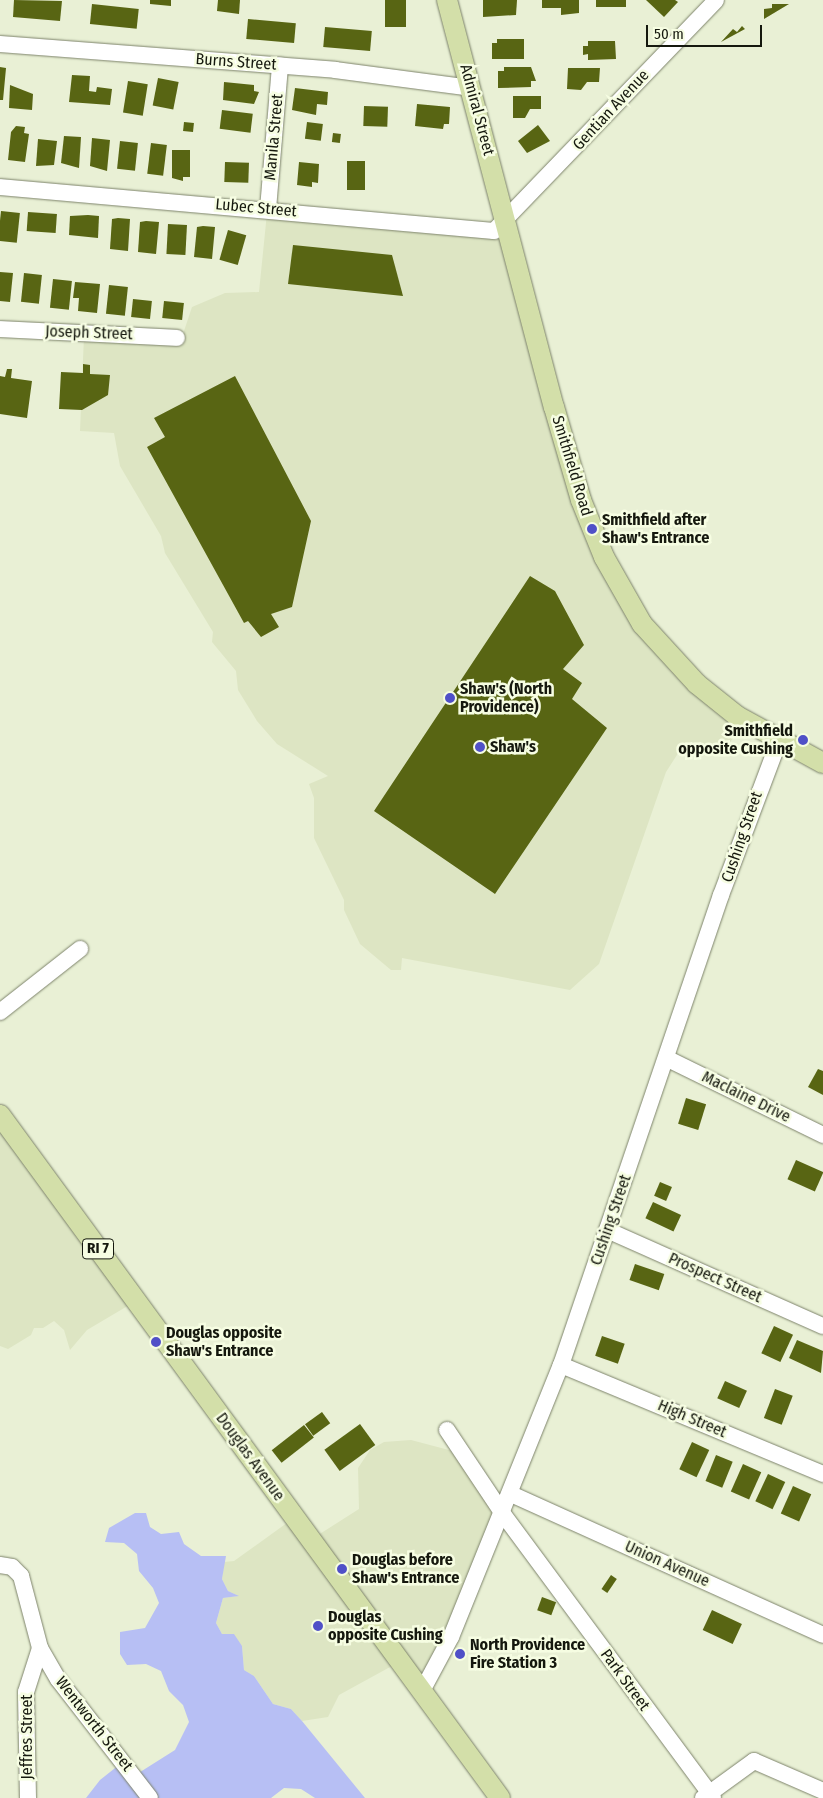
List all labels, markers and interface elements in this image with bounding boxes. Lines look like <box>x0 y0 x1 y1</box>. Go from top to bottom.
scale bar <box>648 15 764 47</box>
text: 50 m <box>654 25 684 43</box>
street label: Burns Street <box>195 50 277 74</box>
street label: Admiral Street <box>456 62 498 158</box>
street label: Gentian Avenue <box>569 66 653 154</box>
street label: Manila Street <box>261 93 287 181</box>
street label: Lubec Street <box>215 195 297 221</box>
street label: Joseph Street <box>45 322 133 344</box>
street label: Smithfield Road <box>548 414 596 518</box>
place label: Smithfield after Shaw's Entrance <box>602 510 709 548</box>
marker: Smithfield after Shaw's Entrance <box>586 523 598 535</box>
place label: Shaw's (North Providence) <box>460 679 552 717</box>
marker: Shaw's (North Providence) <box>444 692 456 704</box>
place label: Smithfield opposite Cushing <box>678 721 793 759</box>
marker: Smithfield opposite Cushing <box>797 734 809 746</box>
place label: Shaw's <box>490 737 536 757</box>
marker: Shaw's <box>474 741 486 753</box>
street label: Cushing Street <box>718 789 766 885</box>
street label: Maclaine Drive <box>699 1067 793 1127</box>
street label: Cushing Street <box>587 1172 635 1268</box>
road number: RI 7 <box>82 1236 114 1262</box>
street label: Prospect Street <box>665 1249 765 1307</box>
place label: Douglas opposite Shaw's Entrance <box>166 1323 282 1361</box>
marker: Douglas opposite Shaw's Entrance <box>150 1336 162 1348</box>
street label: High Street <box>655 1396 729 1442</box>
street label: Douglas Avenue <box>212 1409 288 1505</box>
street label: Union Avenue <box>622 1537 712 1591</box>
place label: Douglas before Shaw's Entrance <box>352 1550 459 1588</box>
marker: Douglas before Shaw's Entrance <box>336 1563 348 1575</box>
place label: Douglas opposite Cushing <box>328 1607 443 1645</box>
marker: Douglas opposite Cushing <box>312 1620 324 1632</box>
place label: North Providence Fire Station 3 <box>470 1635 585 1673</box>
street label: Park Street <box>596 1645 654 1715</box>
marker: North Providence Fire Station 3 <box>454 1648 466 1660</box>
street label: Wentworth Street <box>51 1673 137 1775</box>
street label: Jeffres Street <box>17 1694 37 1780</box>

